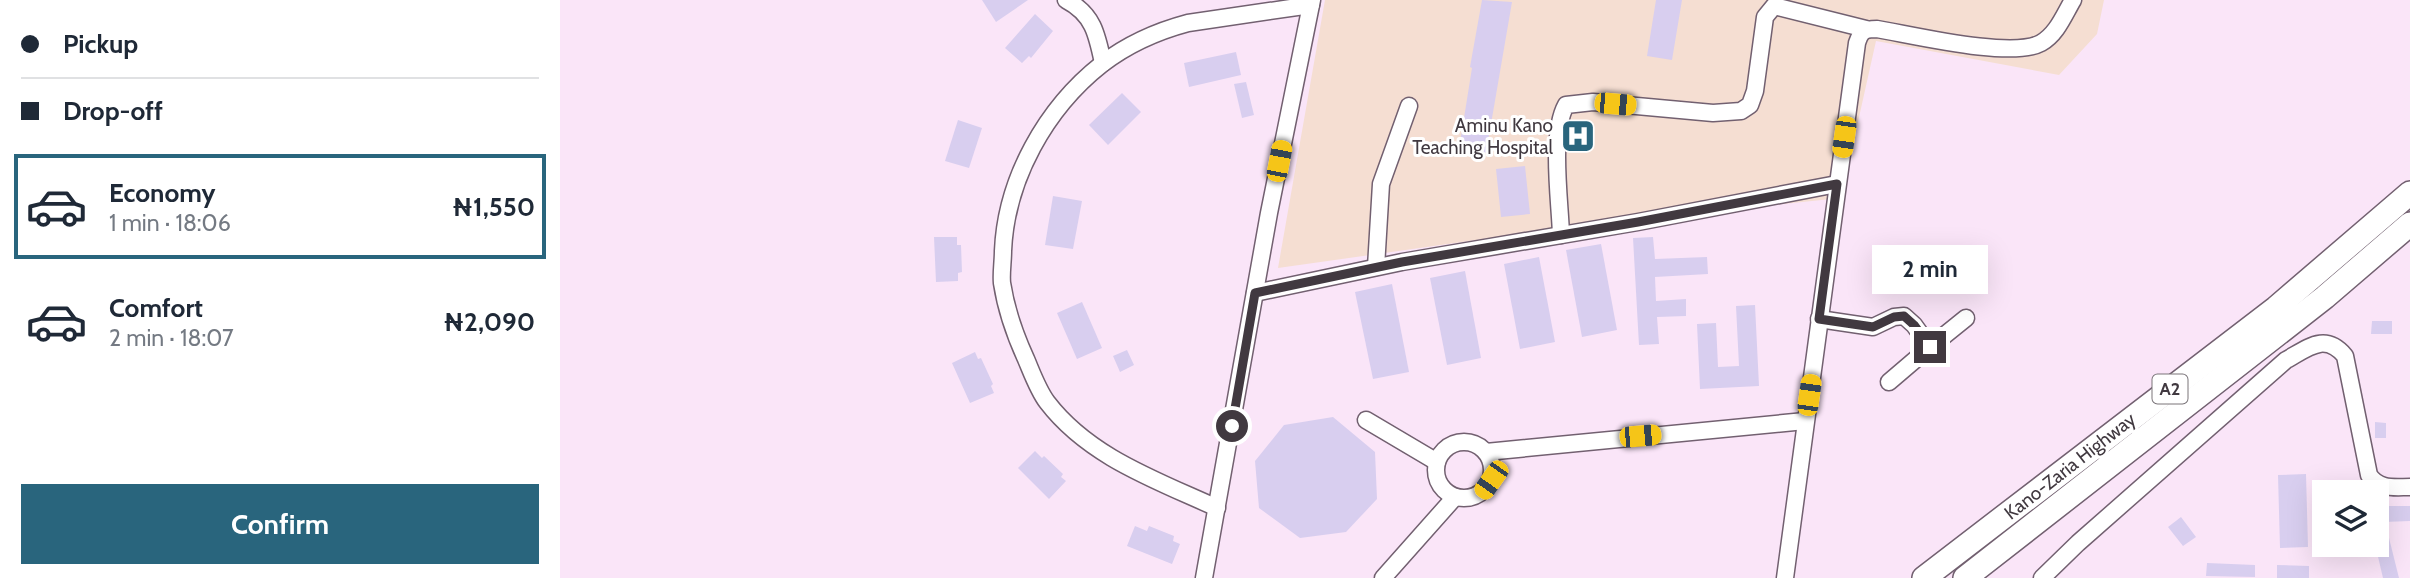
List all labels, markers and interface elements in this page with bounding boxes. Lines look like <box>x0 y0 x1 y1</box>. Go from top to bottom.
text: Pickup <box>63 28 138 60</box>
car <box>1594 92 1637 116</box>
text: Drop-off <box>63 95 163 127</box>
place label: Aminu Kano Teaching Hospital <box>1412 114 1554 159</box>
car <box>1831 115 1858 159</box>
hospital icon: Aminu Kano Teaching Hospital <box>1559 117 1597 155</box>
car <box>1265 138 1294 184</box>
icon: car <box>25 175 88 238</box>
text: Economy <box>109 177 215 209</box>
text: ₦1,550 <box>452 191 535 223</box>
text: 1 min · 18:06 <box>109 209 231 237</box>
callout: 2 min <box>1872 246 1988 294</box>
text: 2 min <box>1902 255 1958 283</box>
icon: car <box>25 290 88 353</box>
text: Comfort <box>109 292 203 324</box>
text: ₦2,090 <box>443 306 535 338</box>
text: 2 min · 18:07 <box>109 324 234 352</box>
route end <box>1914 331 1946 363</box>
car <box>1796 373 1823 417</box>
road number: A2 <box>2152 374 2188 404</box>
street label: Kano-Zaria Highway <box>2000 407 2141 524</box>
route start <box>1216 410 1248 442</box>
car <box>1619 424 1662 448</box>
car <box>1471 457 1512 503</box>
map controls <box>2312 480 2389 557</box>
button: layers <box>2312 480 2389 557</box>
button: Confirm <box>21 484 539 564</box>

